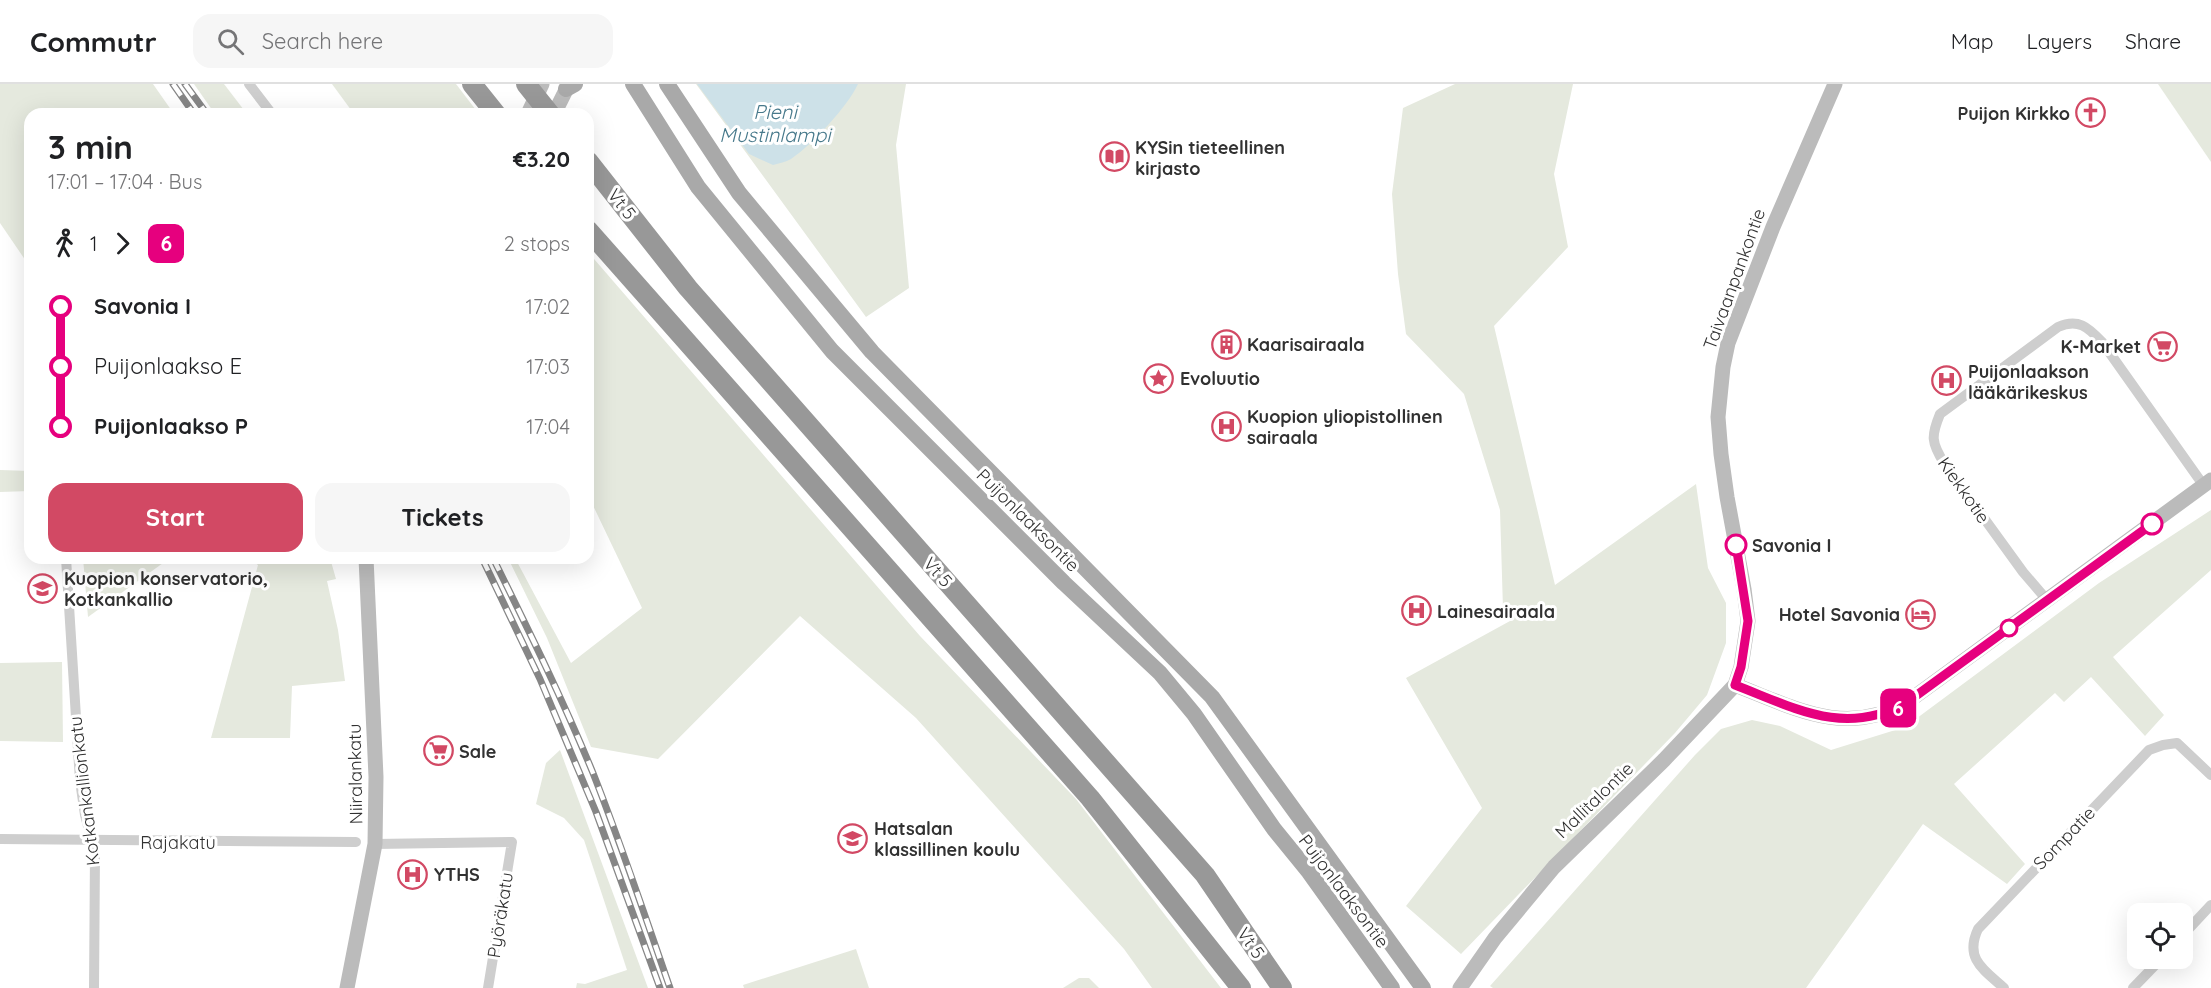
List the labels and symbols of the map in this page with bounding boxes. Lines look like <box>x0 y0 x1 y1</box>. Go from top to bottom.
church icon: Puijon Kirkko <box>2075 97 2107 129</box>
water label: Pieni Mustinlampi <box>719 99 833 147</box>
place label: Puijon Kirkko <box>1957 102 2070 125</box>
place label: KYSin tieteellinen kirjasto <box>1135 136 1285 180</box>
library icon: KYSin tieteellinen kirjasto <box>1098 141 1130 173</box>
street label: Vt 5 <box>603 184 641 224</box>
street label: Taivaanpankontie <box>1698 205 1770 353</box>
building icon: Kaarisairaala <box>1210 328 1242 360</box>
supermarket icon: K-Market <box>2146 330 2178 362</box>
place label: Kaarisairaala <box>1247 333 1365 356</box>
place label: K-Market <box>2060 335 2141 358</box>
place label: Puijonlaakson lääkärikeskus <box>1968 360 2089 404</box>
place icon: Evoluutio <box>1143 362 1175 394</box>
hospital icon: Puijonlaakson lääkärikeskus <box>1931 365 1963 397</box>
place label: Evoluutio <box>1180 367 1260 390</box>
place label: Kuopion yliopistollinen sairaala <box>1247 405 1443 449</box>
hospital icon: Kuopion yliopistollinen sairaala <box>1210 410 1242 442</box>
street label: Kiekkotie <box>1933 452 1995 528</box>
street label: Puijonlaaksontie <box>972 464 1084 576</box>
unlabelled marker <box>2141 513 2163 535</box>
marker: Savonia I <box>1725 534 1747 556</box>
place label: Savonia I <box>1752 534 1831 557</box>
street label: Vt 5 <box>918 552 958 592</box>
place label: Kuopion konservatorio, Kotkankallio <box>64 567 268 611</box>
school or university icon: Kuopion konservatorio, Kotkankallio <box>27 572 59 604</box>
hospital icon: Lainesairaala <box>1400 595 1432 627</box>
hotel icon: Hotel Savonia <box>1905 598 1937 630</box>
place label: Lainesairaala <box>1437 600 1555 623</box>
place label: Hotel Savonia <box>1779 603 1900 626</box>
unlabelled marker <box>2000 619 2018 637</box>
line badge: 6 <box>1878 688 1918 728</box>
street label: Kotkankallionkatu <box>63 715 105 867</box>
street label: Niiralankatu <box>343 723 367 825</box>
supermarket icon: Sale <box>422 735 454 767</box>
place label: Sale <box>459 740 496 763</box>
street label: Mallitalontie <box>1550 757 1638 843</box>
street label: Sompatie <box>2028 801 2100 875</box>
place label: Hatsalan klassillinen koulu <box>874 817 1020 861</box>
school or university icon: Hatsalan klassillinen koulu <box>837 822 869 854</box>
street label: Puijonlaaksontie <box>1294 830 1394 952</box>
street label: Rajakatu <box>140 831 216 854</box>
hospital icon: YTHS <box>397 858 429 890</box>
place label: YTHS <box>434 863 480 886</box>
street label: Pyöräkatu <box>482 871 518 959</box>
street label: Vt 5 <box>1232 923 1270 963</box>

